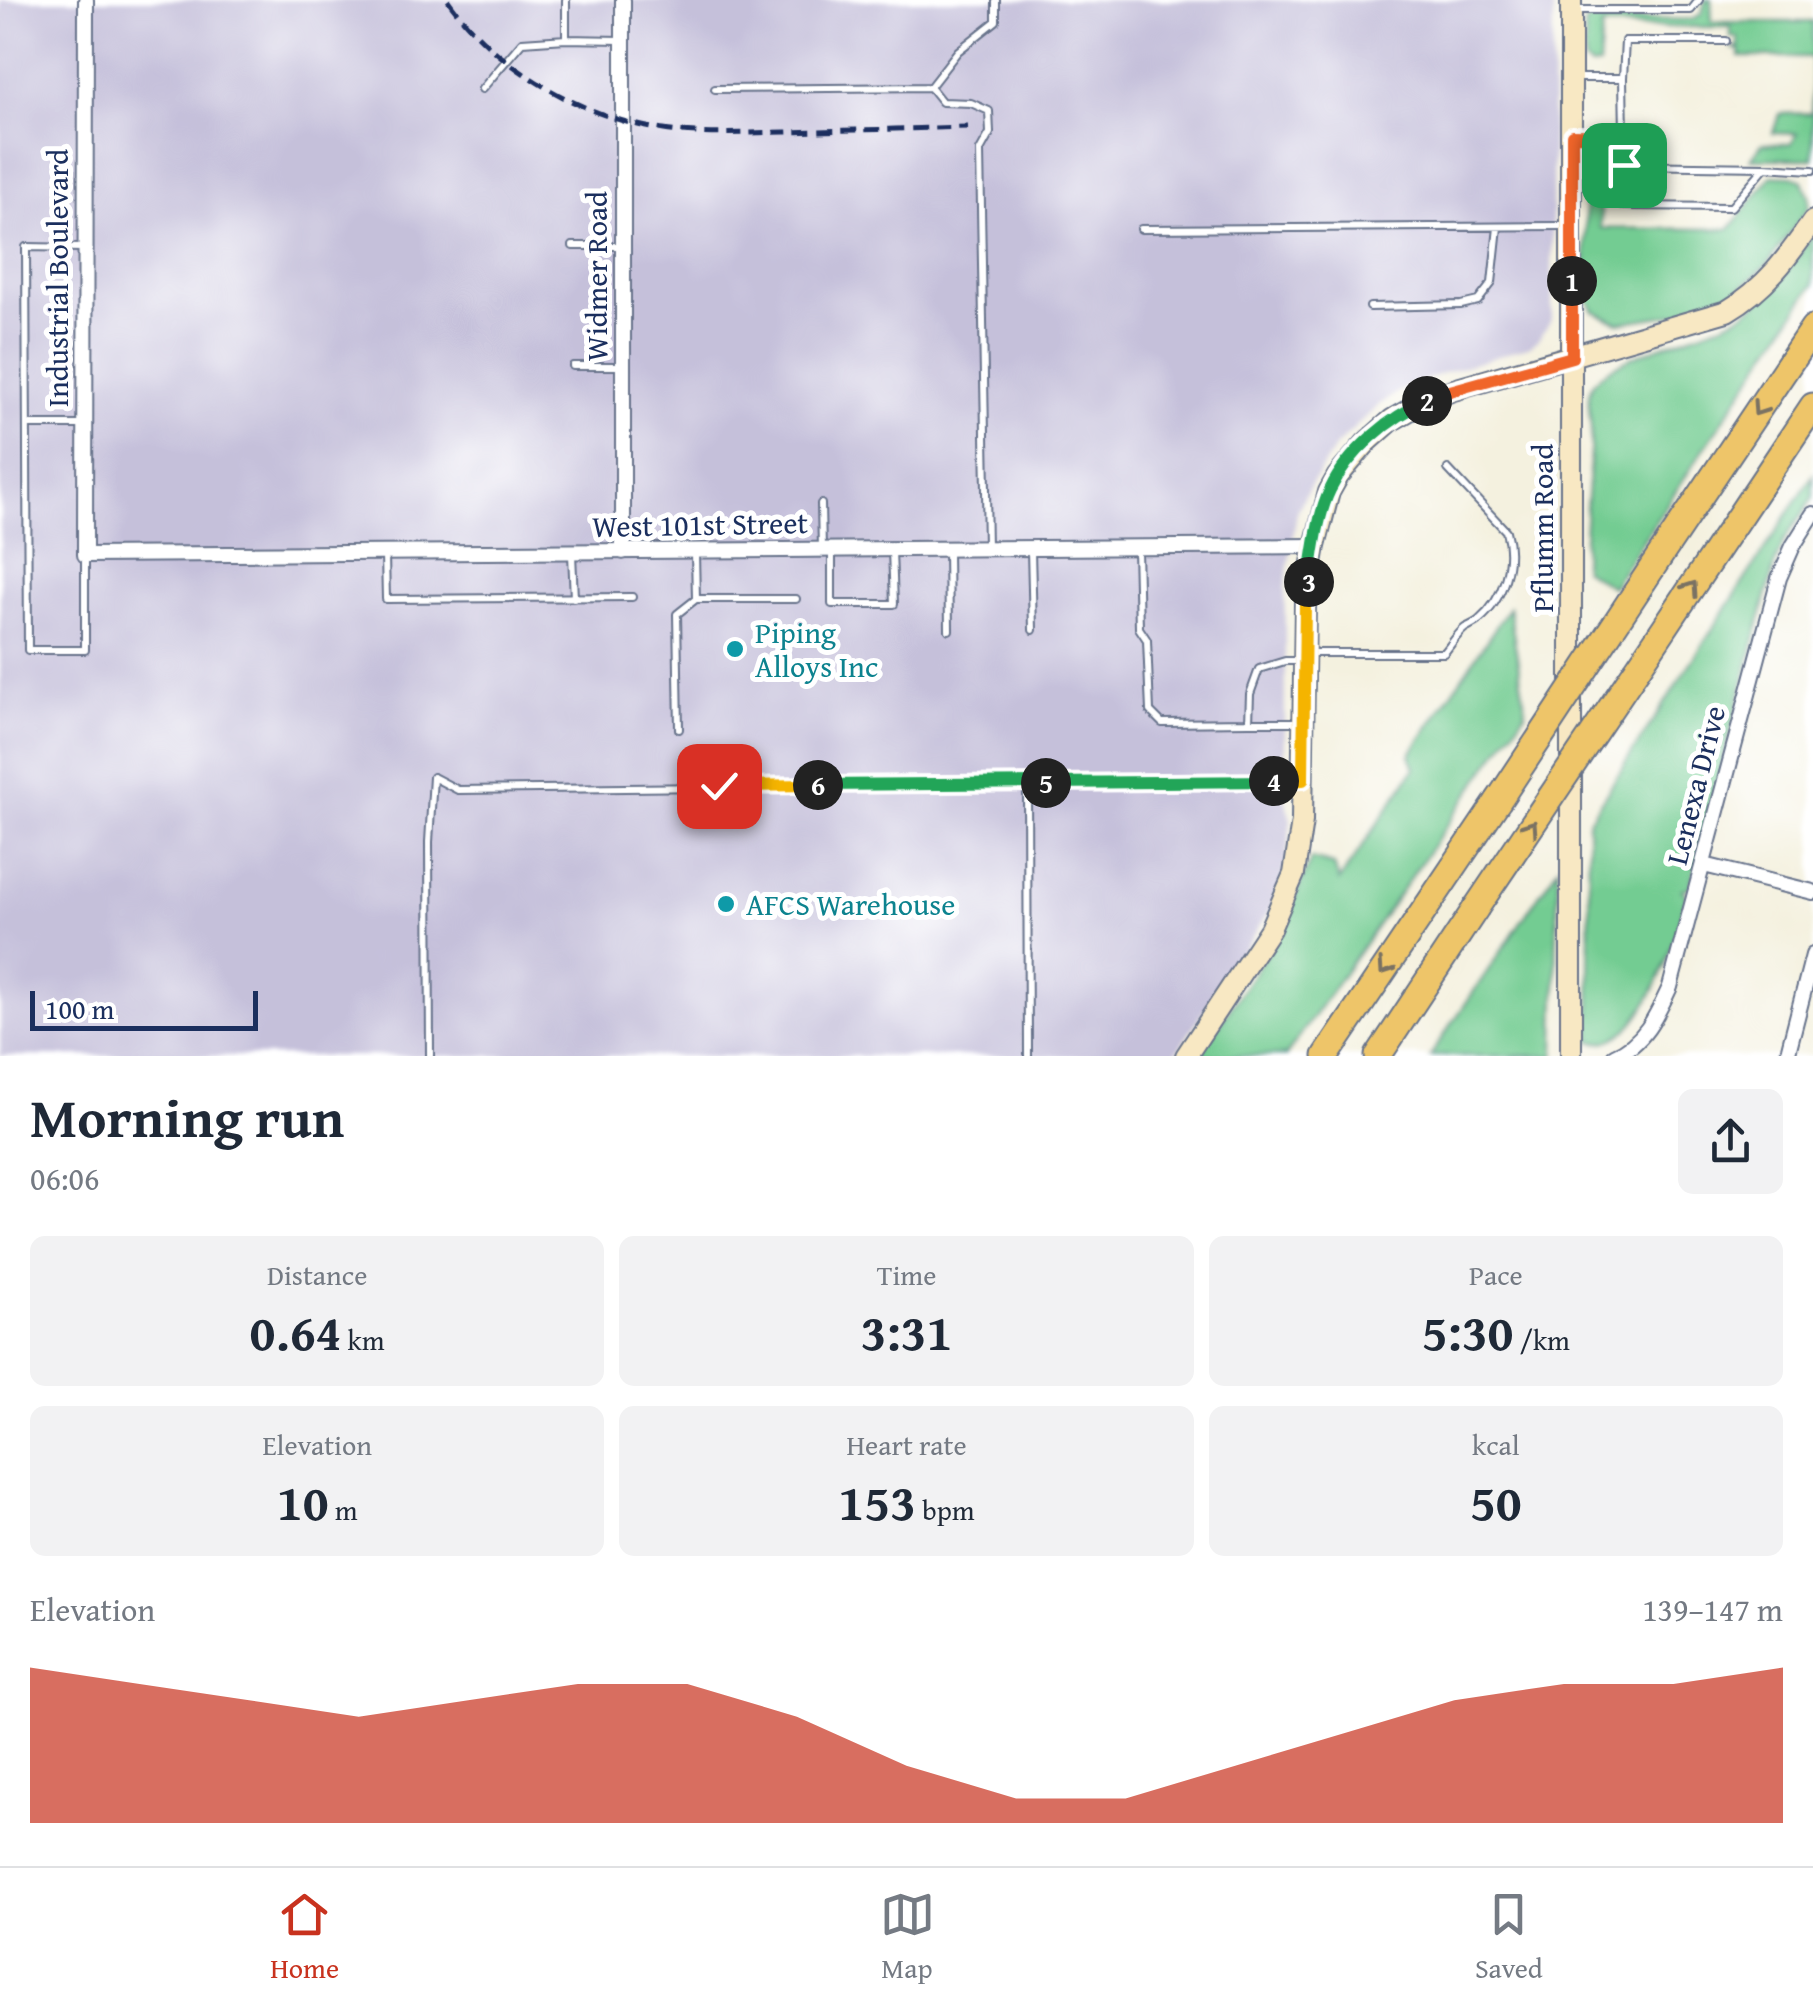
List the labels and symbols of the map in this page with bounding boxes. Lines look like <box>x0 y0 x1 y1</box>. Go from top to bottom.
pin <box>1582 123 1667 208</box>
street label: Industrial Boulevard <box>35 149 79 407</box>
street label: Widmer Road <box>574 191 618 361</box>
pin: 1 <box>1547 256 1597 306</box>
pin: 2 <box>1402 376 1452 426</box>
one-way arrow <box>1752 398 1771 416</box>
street label: Pflumm Road <box>1520 444 1564 612</box>
street label: West 101st Street <box>592 500 809 548</box>
pin: 3 <box>1284 557 1334 607</box>
one-way arrow <box>1679 581 1697 600</box>
place label: Piping Alloys Inc <box>755 610 878 688</box>
marker: Piping Alloys Inc <box>724 638 746 660</box>
street label: Lenexa Drive <box>1654 701 1736 869</box>
pin <box>677 744 762 829</box>
pin: 4 <box>1249 756 1299 806</box>
pin: 5 <box>1021 758 1071 808</box>
pin: 6 <box>793 760 843 810</box>
one-way arrow <box>1518 820 1537 838</box>
place label: AFCS Warehouse <box>746 882 955 926</box>
marker: AFCS Warehouse <box>715 893 737 915</box>
one-way arrow <box>1378 957 1397 975</box>
scale bar <box>30 986 258 1030</box>

